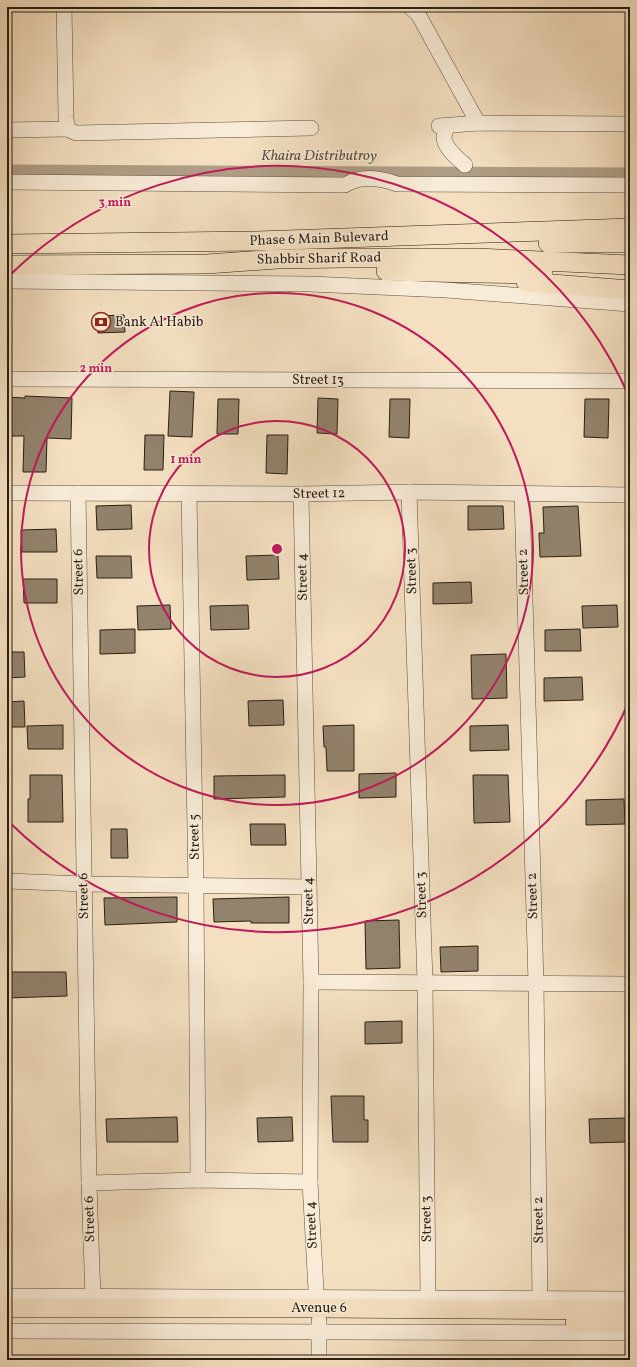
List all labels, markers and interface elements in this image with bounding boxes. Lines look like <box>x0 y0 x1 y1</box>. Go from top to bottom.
water label: Khaira Distributroy <box>261 146 377 167</box>
text: 3 min <box>99 195 131 211</box>
street label: Phase 6 Main Bulevard <box>249 227 389 251</box>
street label: Shabbir Sharif Road <box>256 248 382 270</box>
bank icon: Bank Al Habib <box>90 311 112 333</box>
place label: Bank Al Habib <box>115 313 204 332</box>
text: 2 min <box>80 361 112 377</box>
street label: Street 13 <box>292 371 344 390</box>
text: 1 min <box>171 452 202 468</box>
street label: Street 12 <box>293 484 345 504</box>
centre of rings <box>270 542 284 556</box>
street label: Street 3 <box>402 547 422 595</box>
street label: Street 2 <box>514 548 534 596</box>
street label: Street 6 <box>69 549 89 595</box>
street label: Street 4 <box>293 553 313 601</box>
street label: Street 5 <box>185 814 205 860</box>
street label: Street 3 <box>412 871 432 919</box>
street label: Street 2 <box>523 872 543 920</box>
street label: Street 6 <box>74 873 94 919</box>
street label: Street 4 <box>299 877 319 925</box>
street label: Street 6 <box>80 1195 100 1243</box>
street label: Street 3 <box>417 1195 437 1243</box>
street label: Street 2 <box>529 1196 549 1244</box>
street label: Street 4 <box>301 1201 323 1249</box>
street label: Avenue 6 <box>291 1299 347 1318</box>

